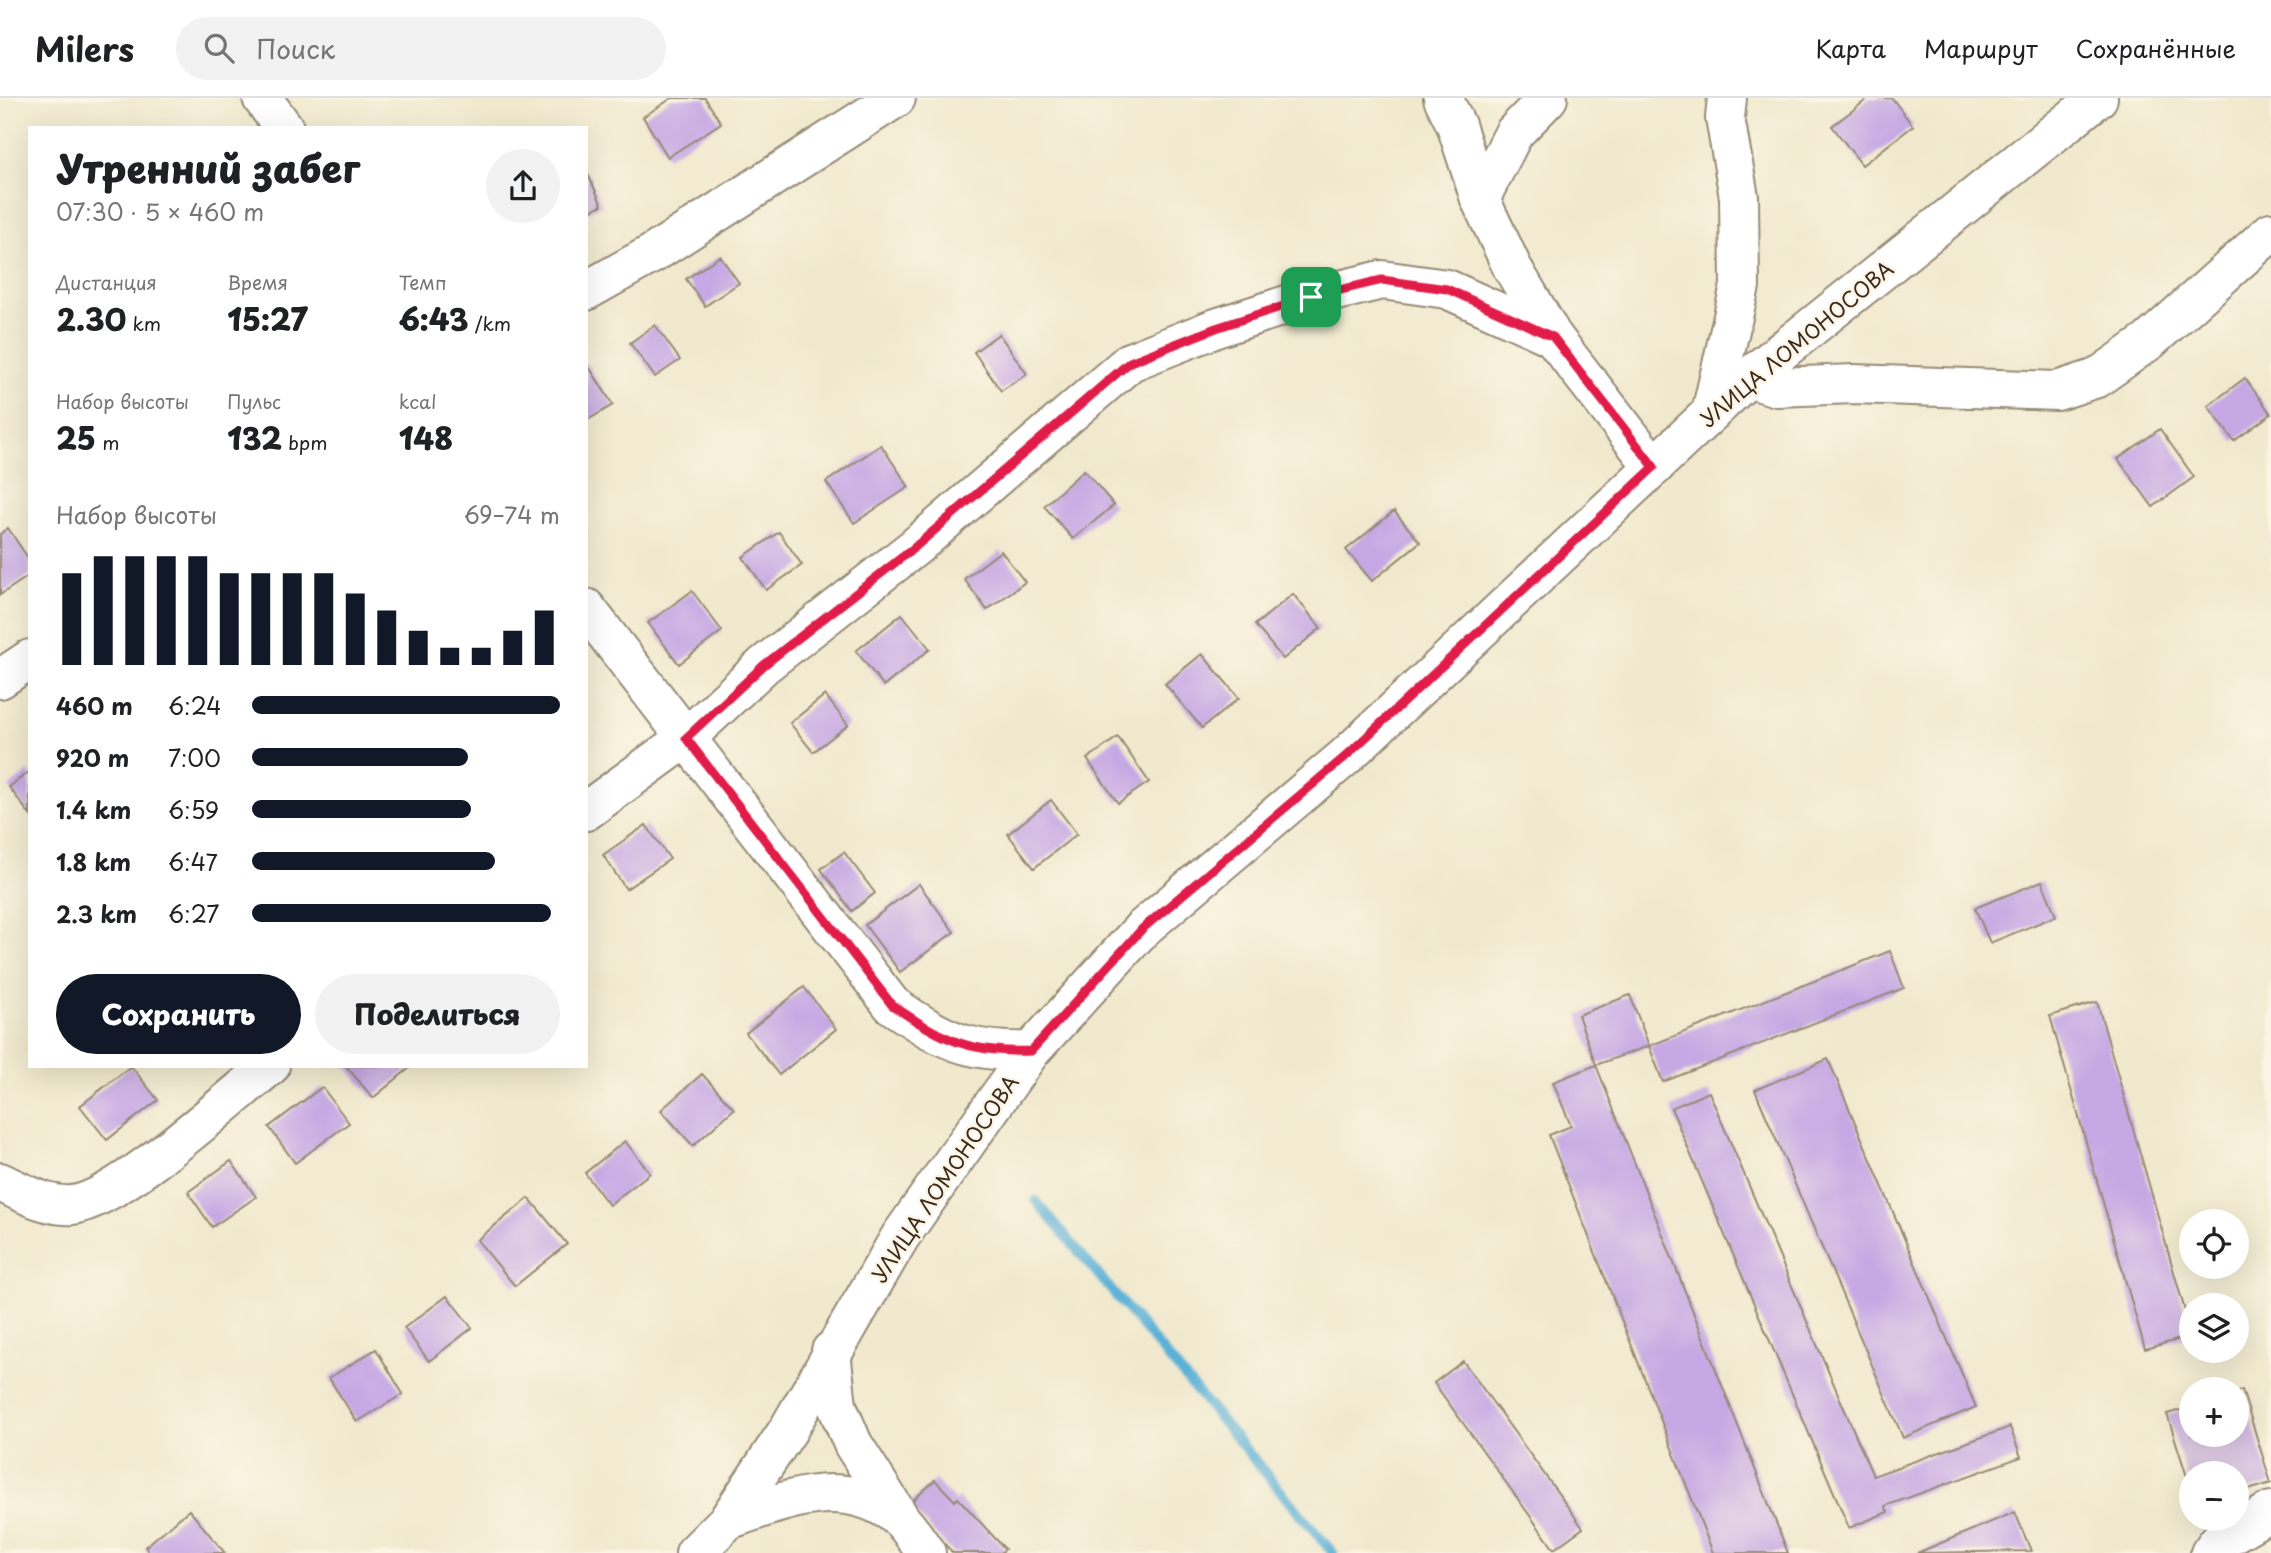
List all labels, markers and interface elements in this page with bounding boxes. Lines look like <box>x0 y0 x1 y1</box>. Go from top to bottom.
search box <box>176 17 666 80</box>
text: Milers <box>35 23 134 73</box>
icon: search <box>200 29 238 67</box>
text: Поиск <box>256 29 335 68</box>
text: Карта <box>1815 30 1886 66</box>
text: Маршрут <box>1924 30 2038 66</box>
text: Сохранённые <box>2076 30 2236 66</box>
text: Утренний забег <box>56 139 360 196</box>
button: share <box>486 149 560 223</box>
text: 07:30 · 5 × 460 m <box>56 194 264 229</box>
street label: УЛИЦА ЛОМОНОСОВА <box>1692 252 1900 434</box>
pin <box>1281 267 1341 327</box>
text: Дистанция <box>56 268 157 296</box>
text: Время <box>227 268 288 296</box>
text: Темп <box>399 268 447 296</box>
icon: arrive <box>1292 278 1330 316</box>
text: 2.30 <box>56 296 126 341</box>
text: 15:27 <box>227 296 308 341</box>
text: 6:43 <box>399 296 469 341</box>
text: km <box>126 309 161 337</box>
text: /km <box>469 309 511 337</box>
text: Набор высоты <box>56 387 189 415</box>
text: Пульс <box>227 387 281 415</box>
text: kcal <box>399 387 437 415</box>
text: 25 <box>56 415 96 460</box>
text: 132 <box>227 415 282 460</box>
text: 148 <box>399 415 453 460</box>
text: m <box>96 428 119 456</box>
text: bpm <box>282 428 328 456</box>
text: Набор высоты <box>56 497 217 532</box>
text: 69–74 m <box>464 497 560 532</box>
text: 460 m <box>56 688 133 723</box>
text: 6:24 <box>168 688 222 723</box>
text: 920 m <box>56 740 129 775</box>
text: 7:00 <box>168 740 221 775</box>
text: 1.4 km <box>56 792 131 827</box>
text: 6:59 <box>168 792 219 827</box>
text: 1.8 km <box>56 844 131 879</box>
text: 6:47 <box>168 844 218 879</box>
text: 2.3 km <box>56 896 137 931</box>
text: 6:27 <box>168 896 219 931</box>
button: Сохранить <box>56 974 301 1054</box>
button: Поделиться <box>315 974 560 1054</box>
street label: УЛИЦА ЛОМОНОСОВА <box>863 1068 1025 1288</box>
map controls <box>2179 1209 2249 1531</box>
button: locate <box>2179 1209 2249 1279</box>
button: layers <box>2179 1293 2249 1363</box>
button: + <box>2179 1377 2249 1447</box>
button: − <box>2179 1461 2249 1531</box>

